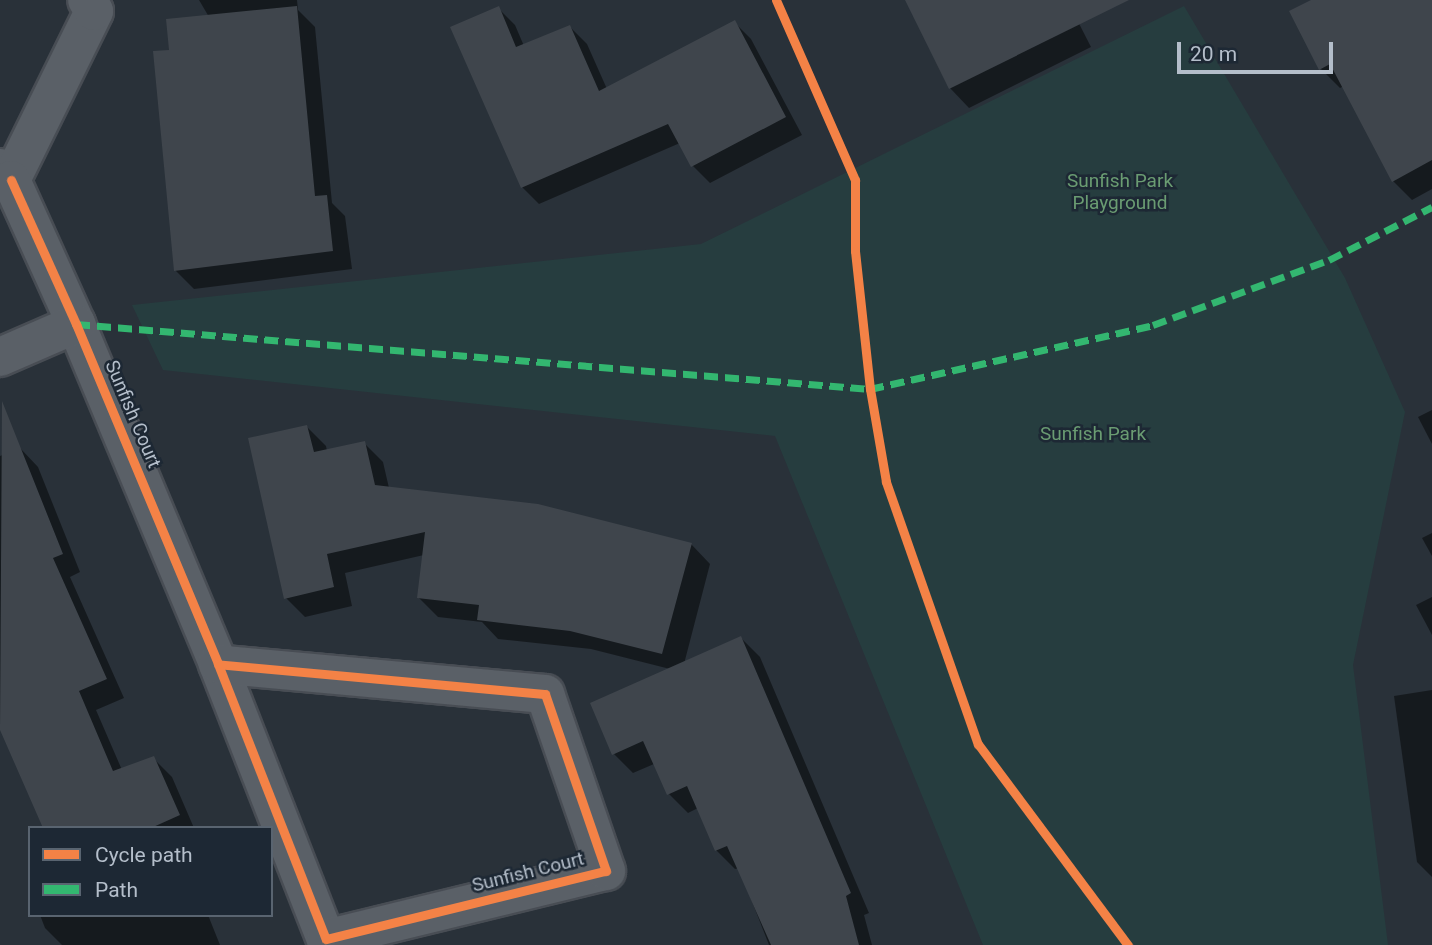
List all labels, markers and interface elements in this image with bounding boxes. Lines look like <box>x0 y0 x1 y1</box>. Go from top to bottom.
scale bar <box>1180 28 1336 72</box>
text: 20 m <box>1190 42 1237 66</box>
park label: Sunfish Park Playground <box>1067 170 1173 214</box>
street label: Sunfish Court <box>100 357 166 471</box>
park label: Sunfish Park <box>1040 423 1146 445</box>
legend <box>28 826 273 917</box>
text: Cycle path <box>95 843 193 867</box>
street label: Sunfish Court <box>470 847 586 897</box>
text: Path <box>95 878 138 902</box>

